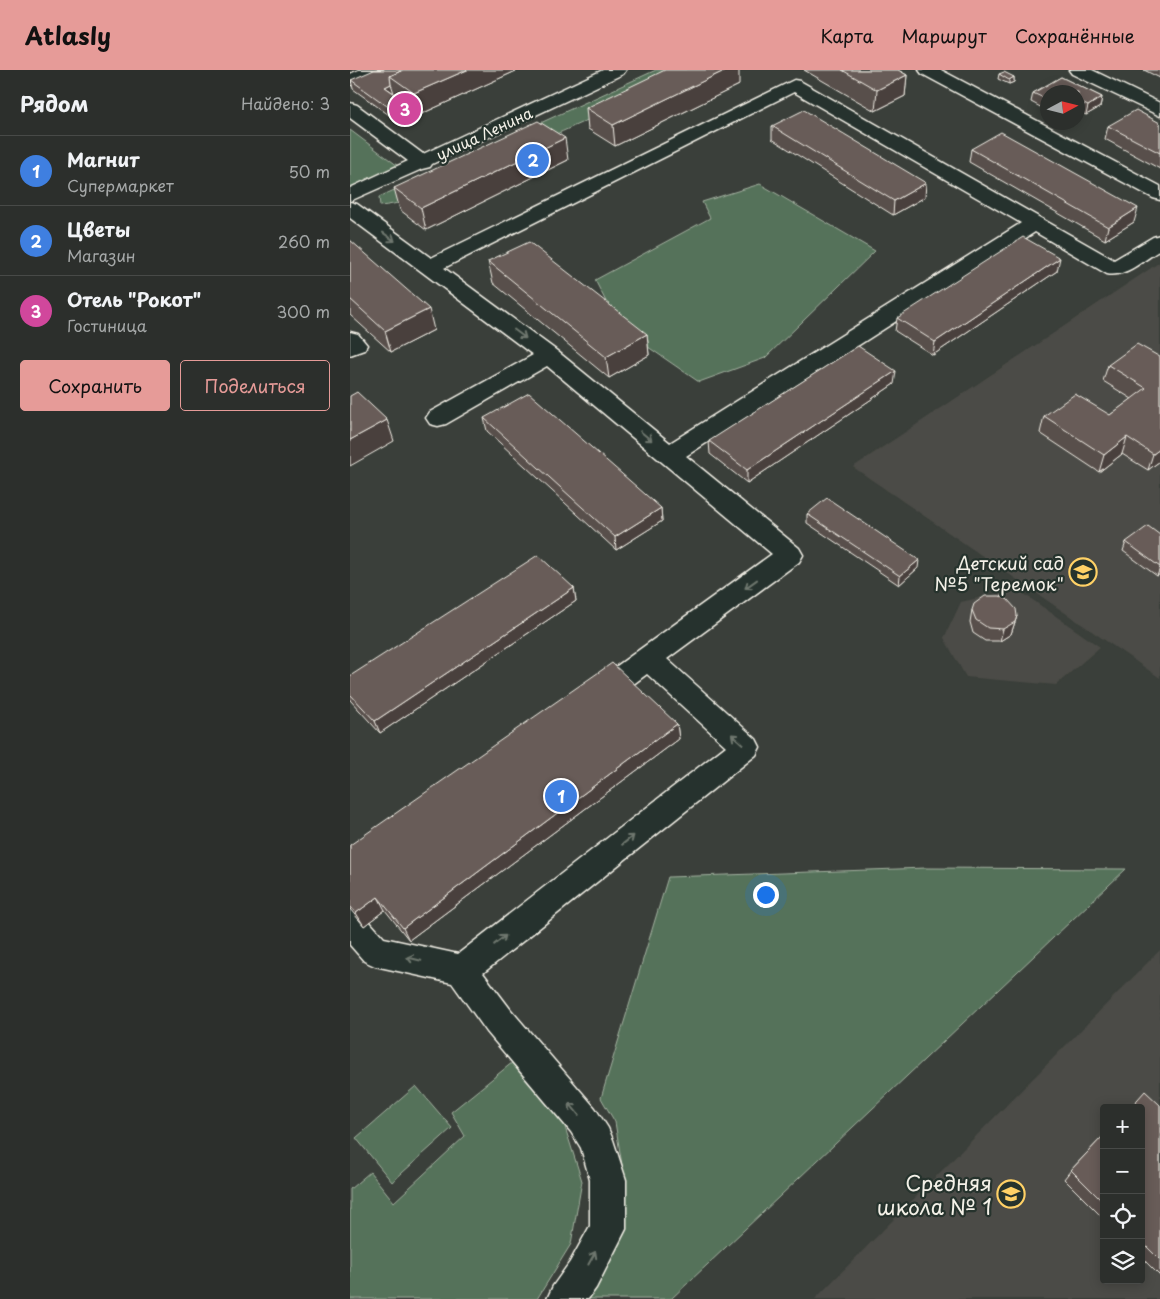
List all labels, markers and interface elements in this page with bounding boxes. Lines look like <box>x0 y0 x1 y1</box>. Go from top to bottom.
text: Atlasly <box>25 17 111 53</box>
text: Карта <box>821 22 873 49</box>
text: Маршрут <box>901 22 987 49</box>
text: Сохранённые <box>1015 22 1135 49</box>
north arrow <box>1040 85 1085 130</box>
text: Рядом <box>20 87 88 119</box>
pin: 3 <box>389 90 421 128</box>
text: Найдено: 3 <box>241 91 330 115</box>
street label: улица Ленина <box>432 100 537 165</box>
pin: 2 <box>517 141 549 179</box>
text: Магнит <box>67 145 139 173</box>
text: 1 <box>32 159 40 183</box>
text: 50 m <box>289 159 330 183</box>
text: Супермаркет <box>67 173 174 197</box>
text: Цветы <box>67 215 130 243</box>
text: 2 <box>30 229 42 253</box>
text: 260 m <box>278 229 330 253</box>
one-way arrow <box>382 232 395 243</box>
text: Магазин <box>67 243 136 267</box>
text: Отель "Рокот" <box>67 285 201 313</box>
text: 3 <box>31 299 41 323</box>
text: 300 m <box>276 299 330 323</box>
text: Гостиница <box>67 313 147 337</box>
one-way arrow <box>513 329 527 339</box>
button: Сохранить <box>20 360 170 411</box>
button: Поделиться <box>180 360 330 411</box>
one-way arrow <box>640 430 653 441</box>
place label: Детский сад №5 "Теремок" <box>934 549 1064 597</box>
school or university icon: Детский сад №5 "Теремок" <box>1068 557 1098 587</box>
one-way arrow <box>745 578 758 589</box>
one-way arrow <box>731 733 744 745</box>
pin: 1 <box>545 777 577 815</box>
one-way arrow <box>621 835 634 846</box>
your location <box>753 882 779 908</box>
one-way arrow <box>493 935 506 946</box>
one-way arrow <box>407 954 423 964</box>
one-way arrow <box>569 1102 580 1115</box>
map controls <box>1100 1104 1145 1284</box>
button: + <box>1100 1104 1145 1149</box>
button: − <box>1100 1149 1145 1194</box>
place label: Средняя школа № 1 <box>877 1166 992 1222</box>
school or university icon: Средняя школа № 1 <box>996 1179 1026 1209</box>
button: locate <box>1100 1194 1145 1239</box>
button: layers <box>1100 1239 1145 1284</box>
one-way arrow <box>587 1251 597 1266</box>

